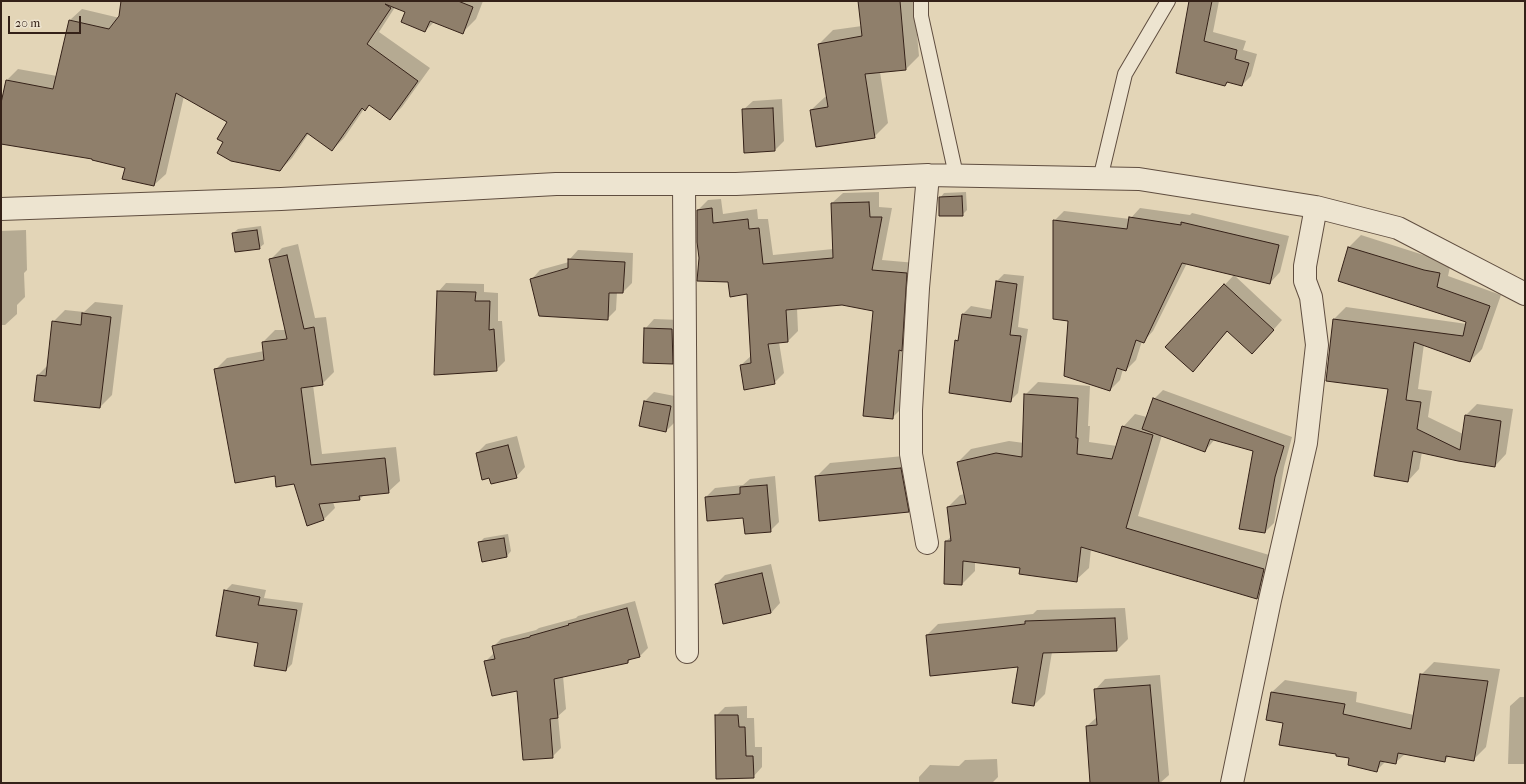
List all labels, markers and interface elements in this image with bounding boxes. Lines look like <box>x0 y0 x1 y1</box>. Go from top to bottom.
scale bar <box>10 8 83 34</box>
text: 20 m <box>15 16 40 30</box>

